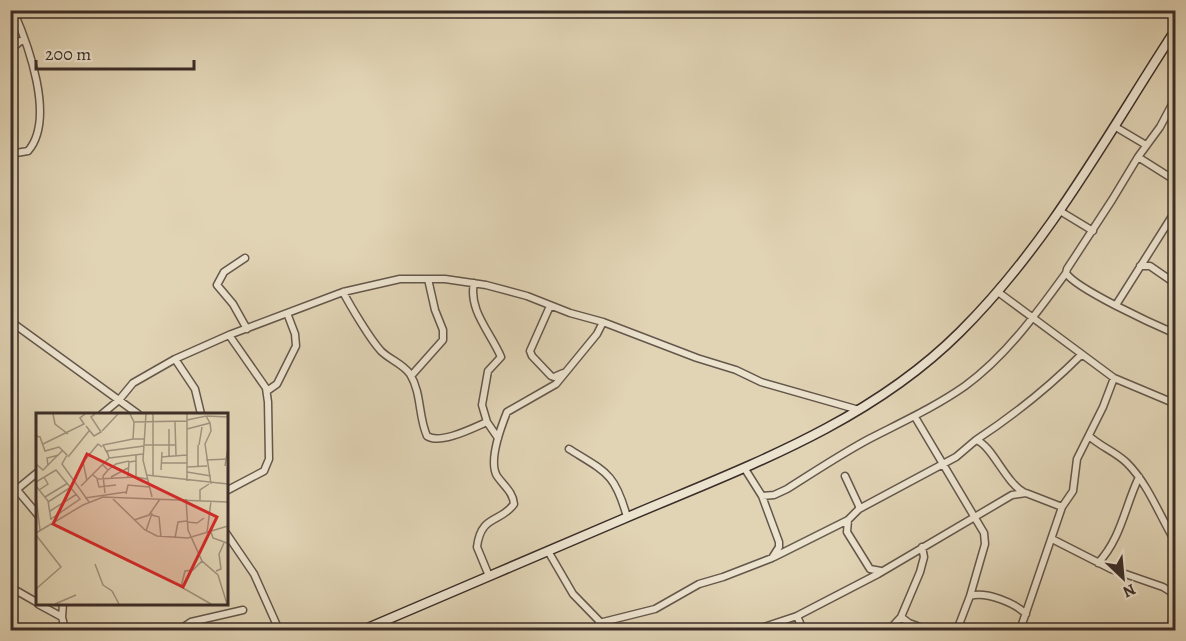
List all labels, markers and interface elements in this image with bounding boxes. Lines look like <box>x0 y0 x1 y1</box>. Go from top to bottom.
scale bar <box>36 33 194 71</box>
text: 200 m <box>45 42 91 66</box>
inset map <box>36 413 228 605</box>
north arrow <box>1093 548 1153 608</box>
text: N <box>1119 578 1139 603</box>

